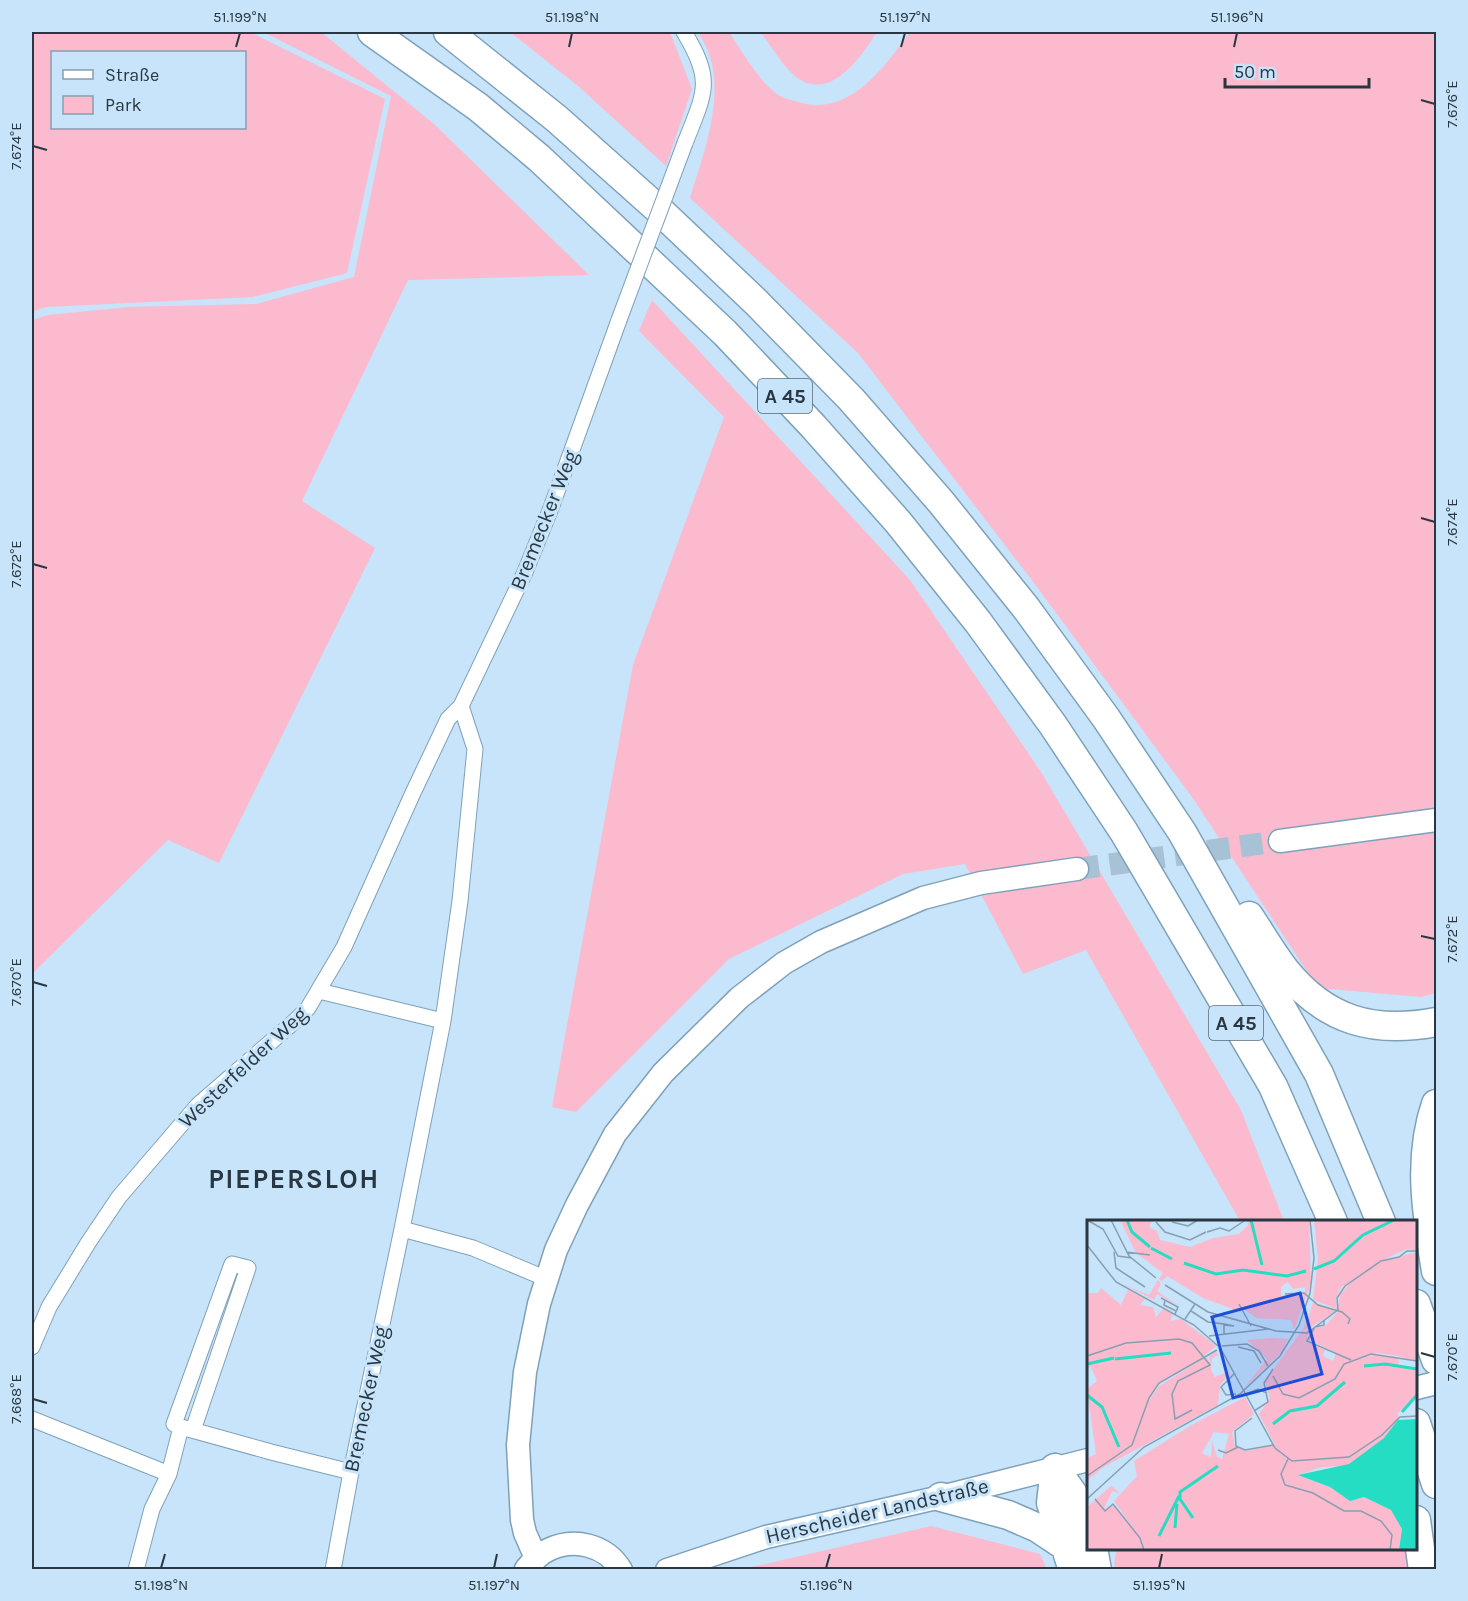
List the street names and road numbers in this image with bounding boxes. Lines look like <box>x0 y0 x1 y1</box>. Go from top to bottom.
road number: A 45 <box>758 379 812 413</box>
street label: Bremecker Weg <box>505 446 583 593</box>
street label: Westerfelder Weg <box>174 1001 312 1133</box>
road number: A 45 <box>1209 1006 1263 1040</box>
street label: Bremecker Weg <box>339 1324 393 1474</box>
street label: Herscheider Landstraße <box>763 1474 991 1548</box>

